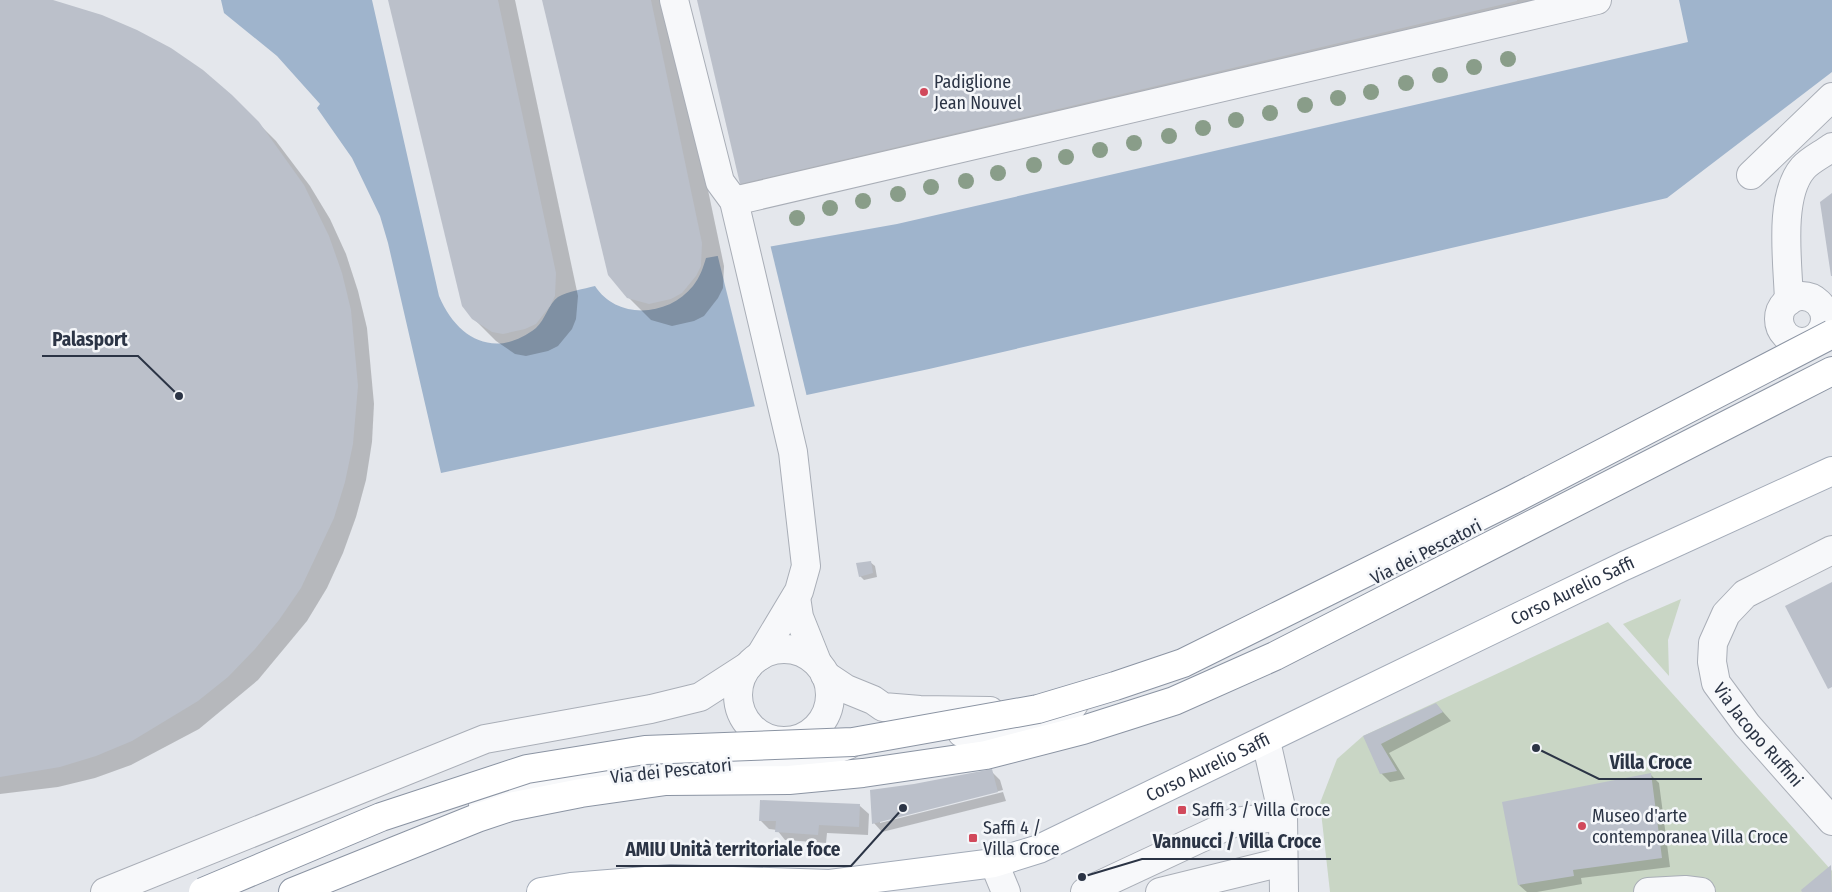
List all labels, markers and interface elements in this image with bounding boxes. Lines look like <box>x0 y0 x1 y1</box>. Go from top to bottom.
place label: Padiglione Jean Nouvel <box>934 71 1022 114</box>
marker: Padiglione Jean Nouvel <box>918 86 930 98</box>
callout: Palasport <box>42 322 138 356</box>
text: Palasport <box>52 328 128 351</box>
street label: Via dei Pescatori <box>1367 515 1485 589</box>
street label: Corso Aurelio Saffi <box>1507 552 1638 630</box>
street label: Via Jacopo Ruffini <box>1709 678 1808 791</box>
street label: Corso Aurelio Saffi <box>1142 728 1274 807</box>
callout: Villa Croce <box>1599 745 1702 779</box>
text: Villa Croce <box>1609 751 1693 774</box>
street label: Via dei Pescatori <box>609 754 733 788</box>
place label: Saffi 3 / Villa Croce <box>1192 799 1331 821</box>
marker: Saffi 3 / Villa Croce <box>1176 804 1188 816</box>
place label: Museo d'arte contemporanea Villa Croce <box>1592 805 1788 848</box>
place label: Saffi 4 / Villa Croce <box>983 817 1060 860</box>
marker: Museo d'arte contemporanea Villa Croce <box>1576 820 1588 832</box>
callout: Vannucci / Villa Croce <box>1142 825 1331 859</box>
text: Vannucci / Villa Croce <box>1152 830 1322 853</box>
callout: AMIU Unità territoriale foce <box>616 832 851 866</box>
marker: Saffi 4 / Villa Croce <box>967 832 979 844</box>
text: AMIU Unità territoriale foce <box>625 838 841 861</box>

